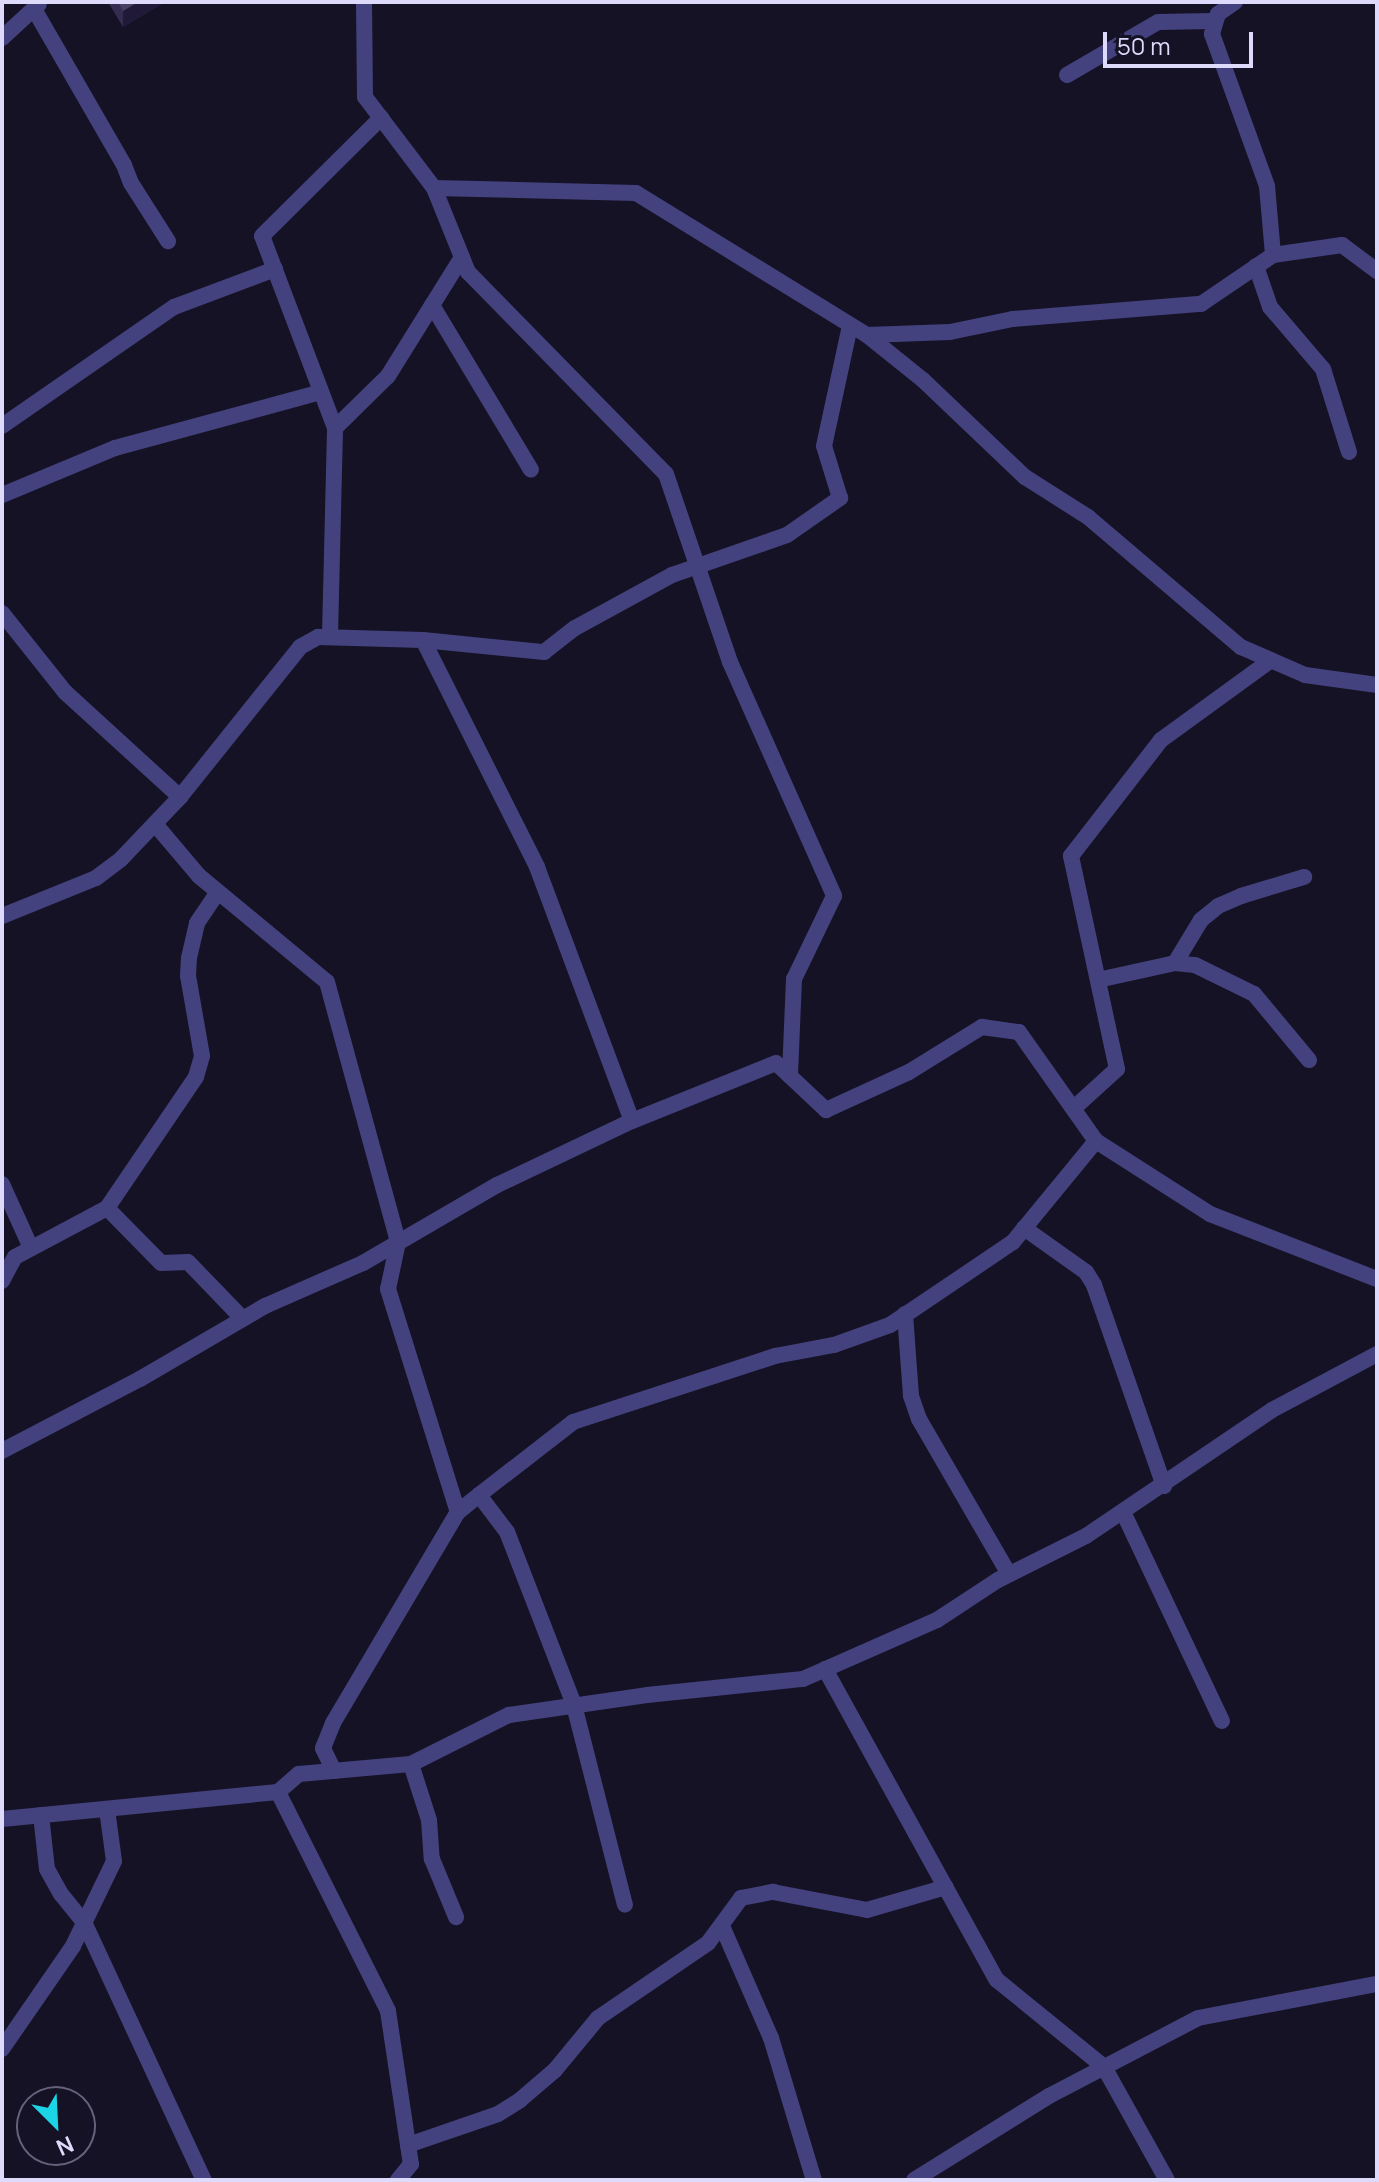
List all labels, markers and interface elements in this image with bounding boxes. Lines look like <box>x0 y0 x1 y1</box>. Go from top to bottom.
scale bar <box>1107 16 1257 66</box>
text: 50 m <box>1117 29 1171 62</box>
north arrow <box>16 2086 96 2166</box>
text: N <box>52 2129 78 2163</box>

